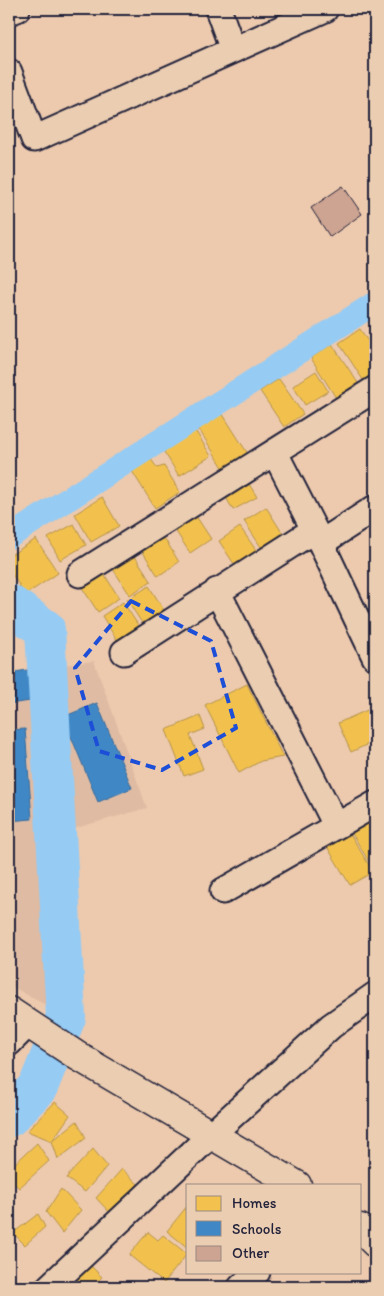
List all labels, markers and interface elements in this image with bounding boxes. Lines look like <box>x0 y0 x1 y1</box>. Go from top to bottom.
legend <box>186 1184 362 1274</box>
text: Homes <box>232 1194 277 1212</box>
text: Schools <box>232 1220 282 1238</box>
text: Other <box>232 1244 269 1262</box>

